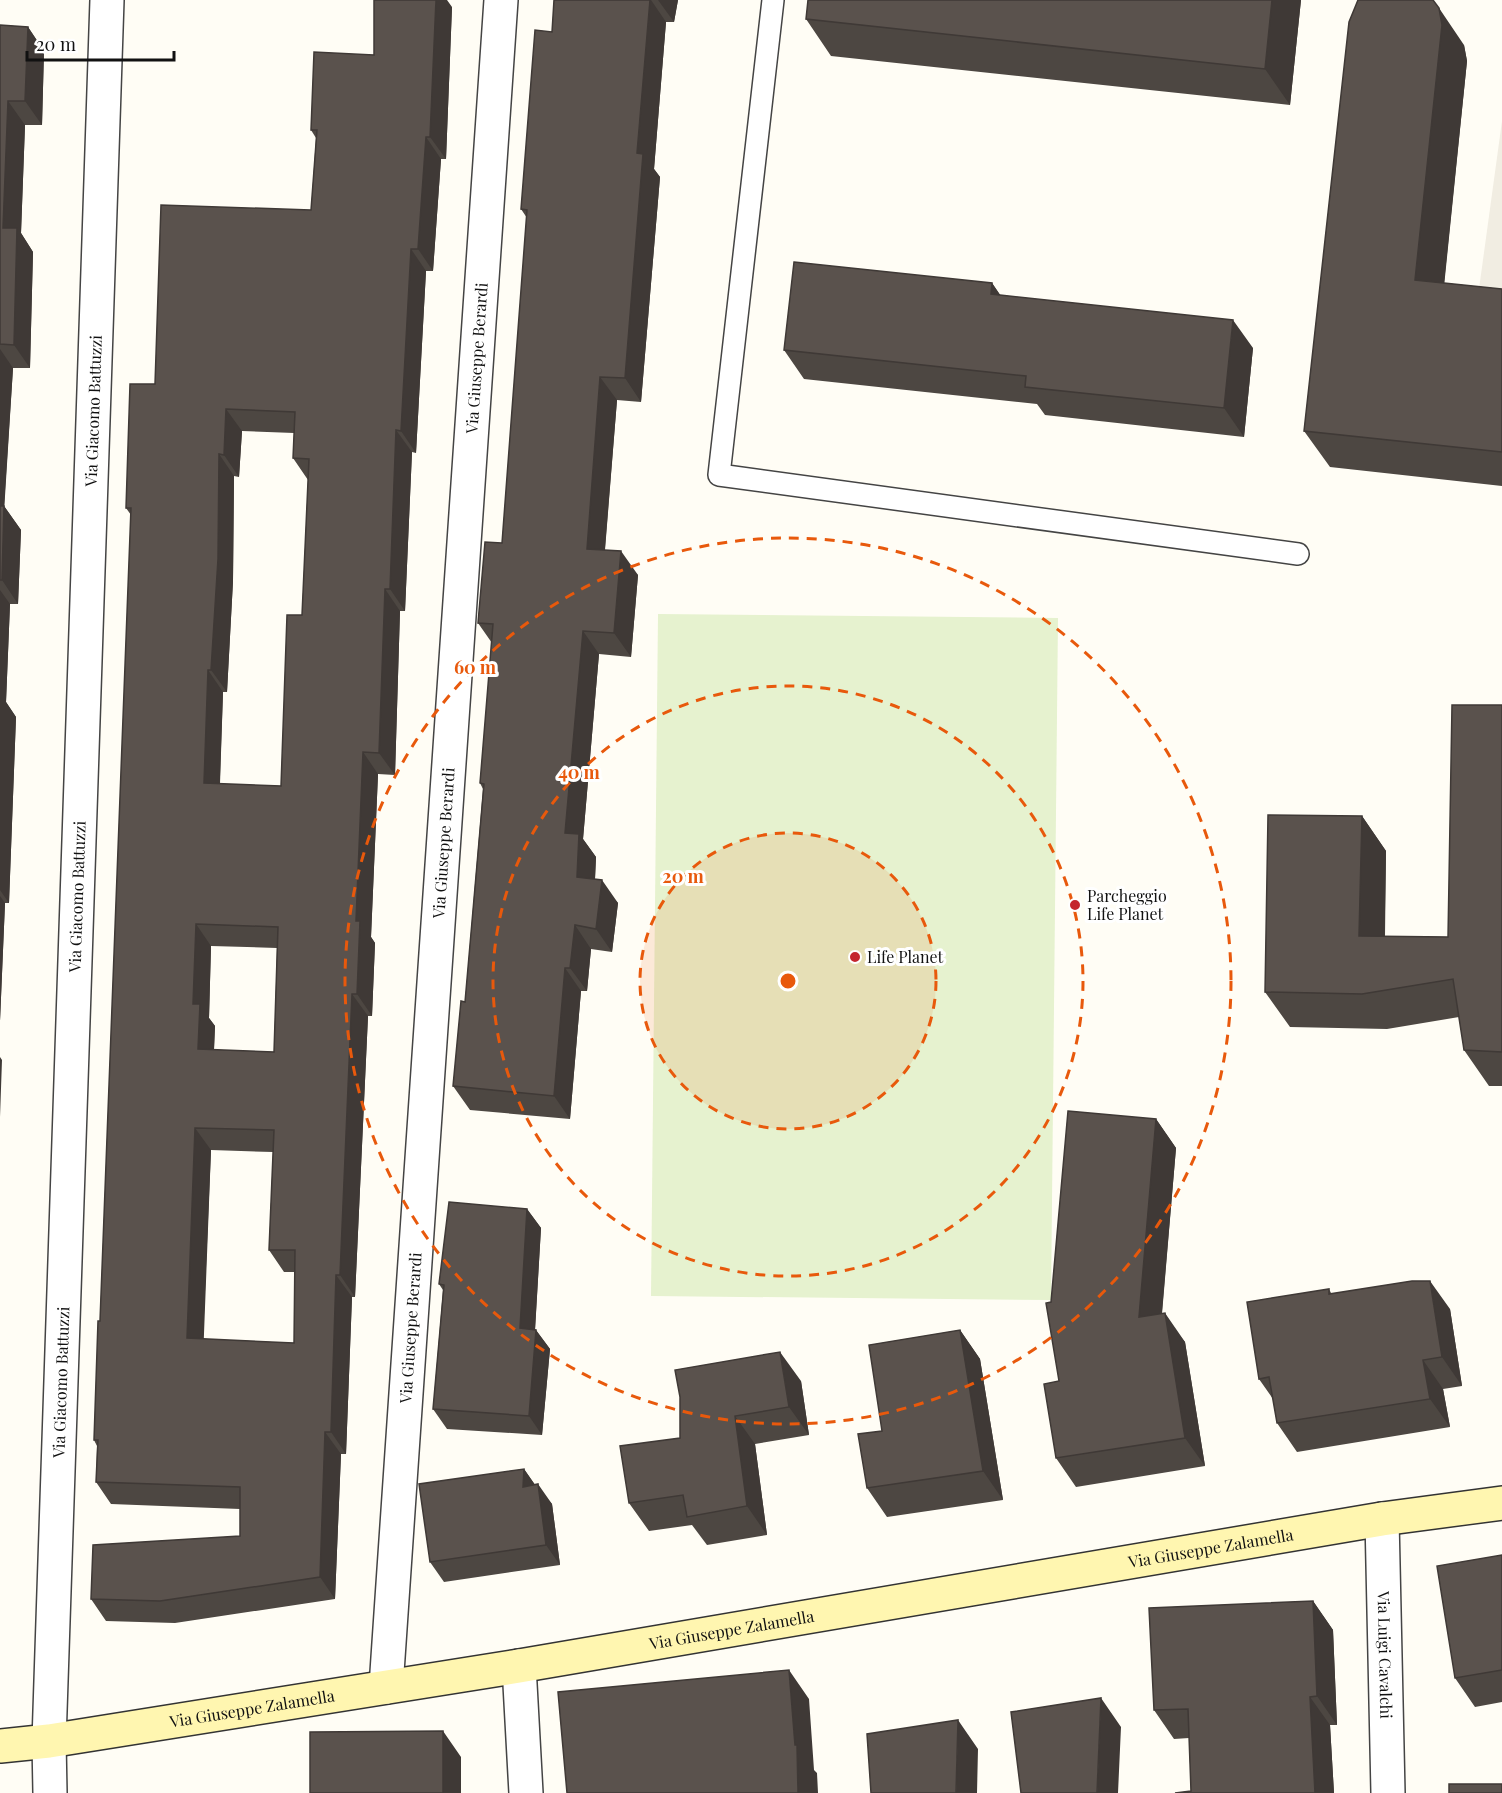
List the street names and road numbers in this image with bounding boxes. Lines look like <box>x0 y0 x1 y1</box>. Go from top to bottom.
street label: Via Giuseppe Berardi <box>460 282 492 435</box>
street label: Via Giacomo Battuzzi <box>80 334 106 488</box>
street label: Via Giuseppe Berardi <box>427 766 459 920</box>
street label: Via Giacomo Battuzzi <box>64 820 90 974</box>
street label: Via Giuseppe Berardi <box>394 1251 426 1405</box>
street label: Via Giacomo Battuzzi <box>47 1306 73 1459</box>
street label: Via Giuseppe Zalamella <box>1126 1523 1295 1572</box>
street label: Via Luigi Cavalchi <box>1374 1590 1397 1719</box>
street label: Via Giuseppe Zalamella <box>647 1605 816 1654</box>
street label: Via Giuseppe Zalamella <box>167 1685 336 1732</box>

